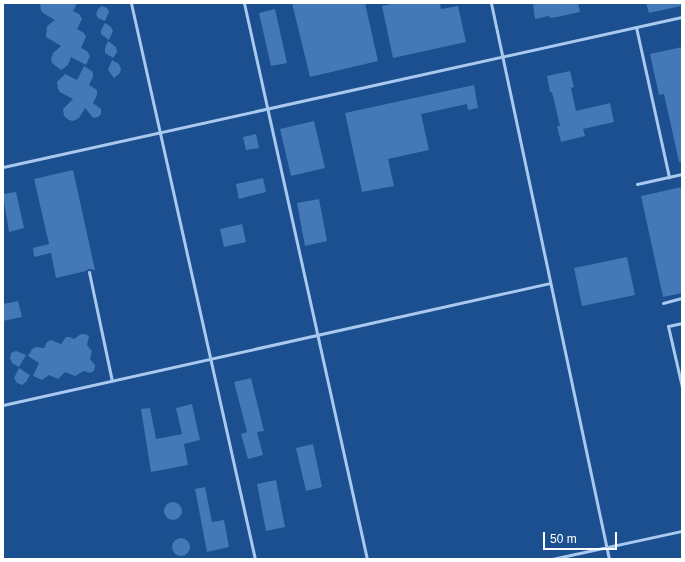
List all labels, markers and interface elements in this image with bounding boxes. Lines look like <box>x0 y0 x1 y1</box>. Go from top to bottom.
scale bar <box>545 524 619 550</box>
text: 50 m <box>550 532 577 546</box>

